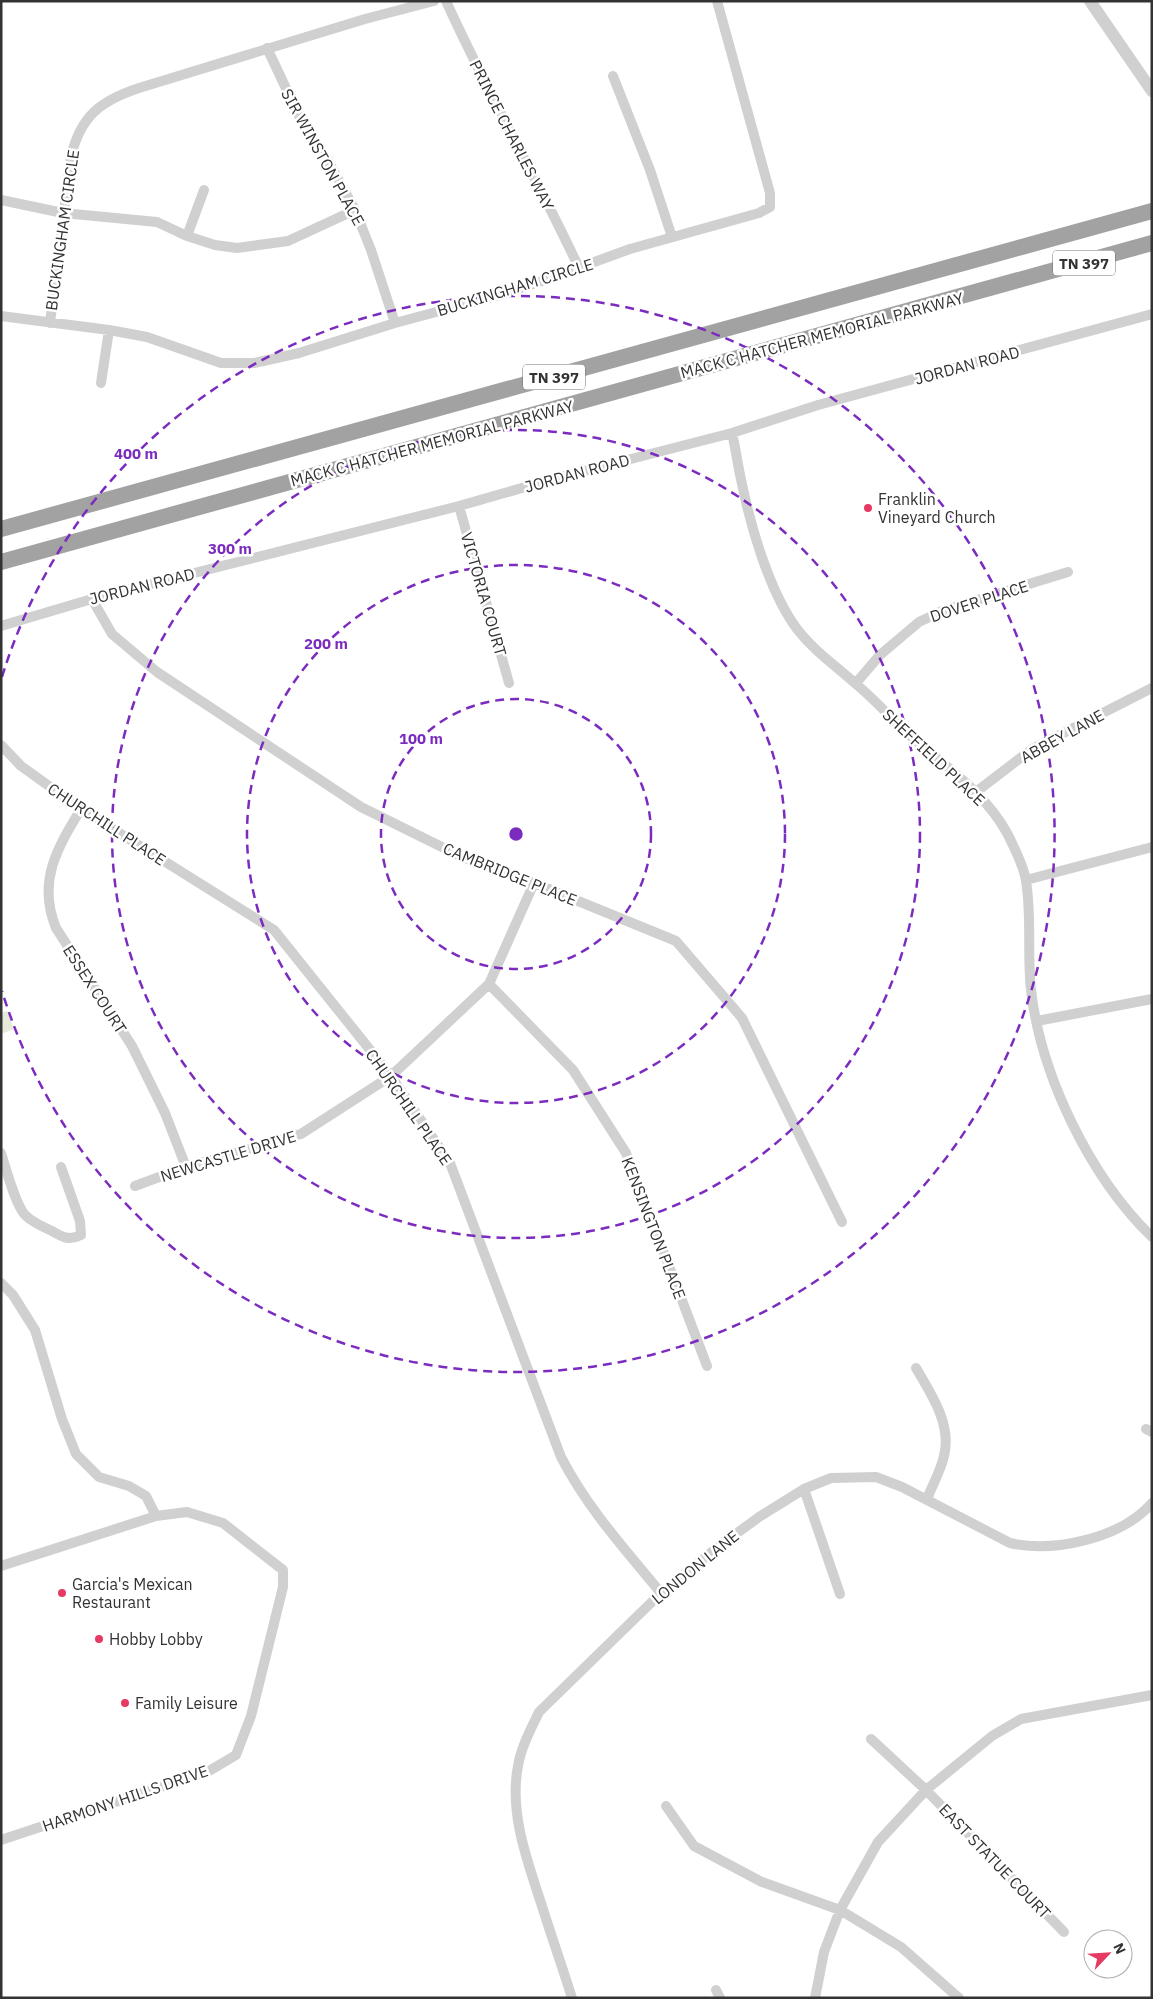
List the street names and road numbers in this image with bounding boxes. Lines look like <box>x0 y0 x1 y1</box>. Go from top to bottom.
street label: PRINCE CHARLES WAY <box>465 57 559 214</box>
street label: SIR WINSTON PLACE <box>277 85 369 229</box>
street label: BUCKINGHAM CIRCLE <box>41 148 83 312</box>
road number: TN 397 <box>1053 250 1115 276</box>
street label: BUCKINGHAM CIRCLE <box>434 254 596 320</box>
street label: MACK C HATCHER MEMORIAL PARKWAY <box>678 287 966 382</box>
street label: JORDAN ROAD <box>912 341 1022 389</box>
road number: TN 397 <box>523 364 585 390</box>
street label: MACK C HATCHER MEMORIAL PARKWAY <box>288 395 576 490</box>
street label: JORDAN ROAD <box>522 449 632 497</box>
street label: VICTORIA COURT <box>457 530 511 658</box>
street label: JORDAN ROAD <box>87 563 197 609</box>
street label: DOVER PLACE <box>927 576 1031 626</box>
street label: SHEFFIELD PLACE <box>878 704 990 810</box>
street label: ABBEY LANE <box>1017 705 1107 767</box>
street label: CHURCHILL PLACE <box>44 778 170 870</box>
street label: CAMBRIDGE PLACE <box>440 838 580 910</box>
street label: ESSEX COURT <box>59 941 131 1037</box>
street label: CHURCHILL PLACE <box>362 1045 456 1169</box>
street label: NEWCASTLE DRIVE <box>158 1126 298 1186</box>
street label: KENSINGTON PLACE <box>618 1154 690 1302</box>
street label: LONDON LANE <box>647 1526 743 1608</box>
street label: HARMONY HILLS DRIVE <box>39 1760 211 1836</box>
street label: EAST STATUE COURT <box>935 1799 1055 1923</box>

